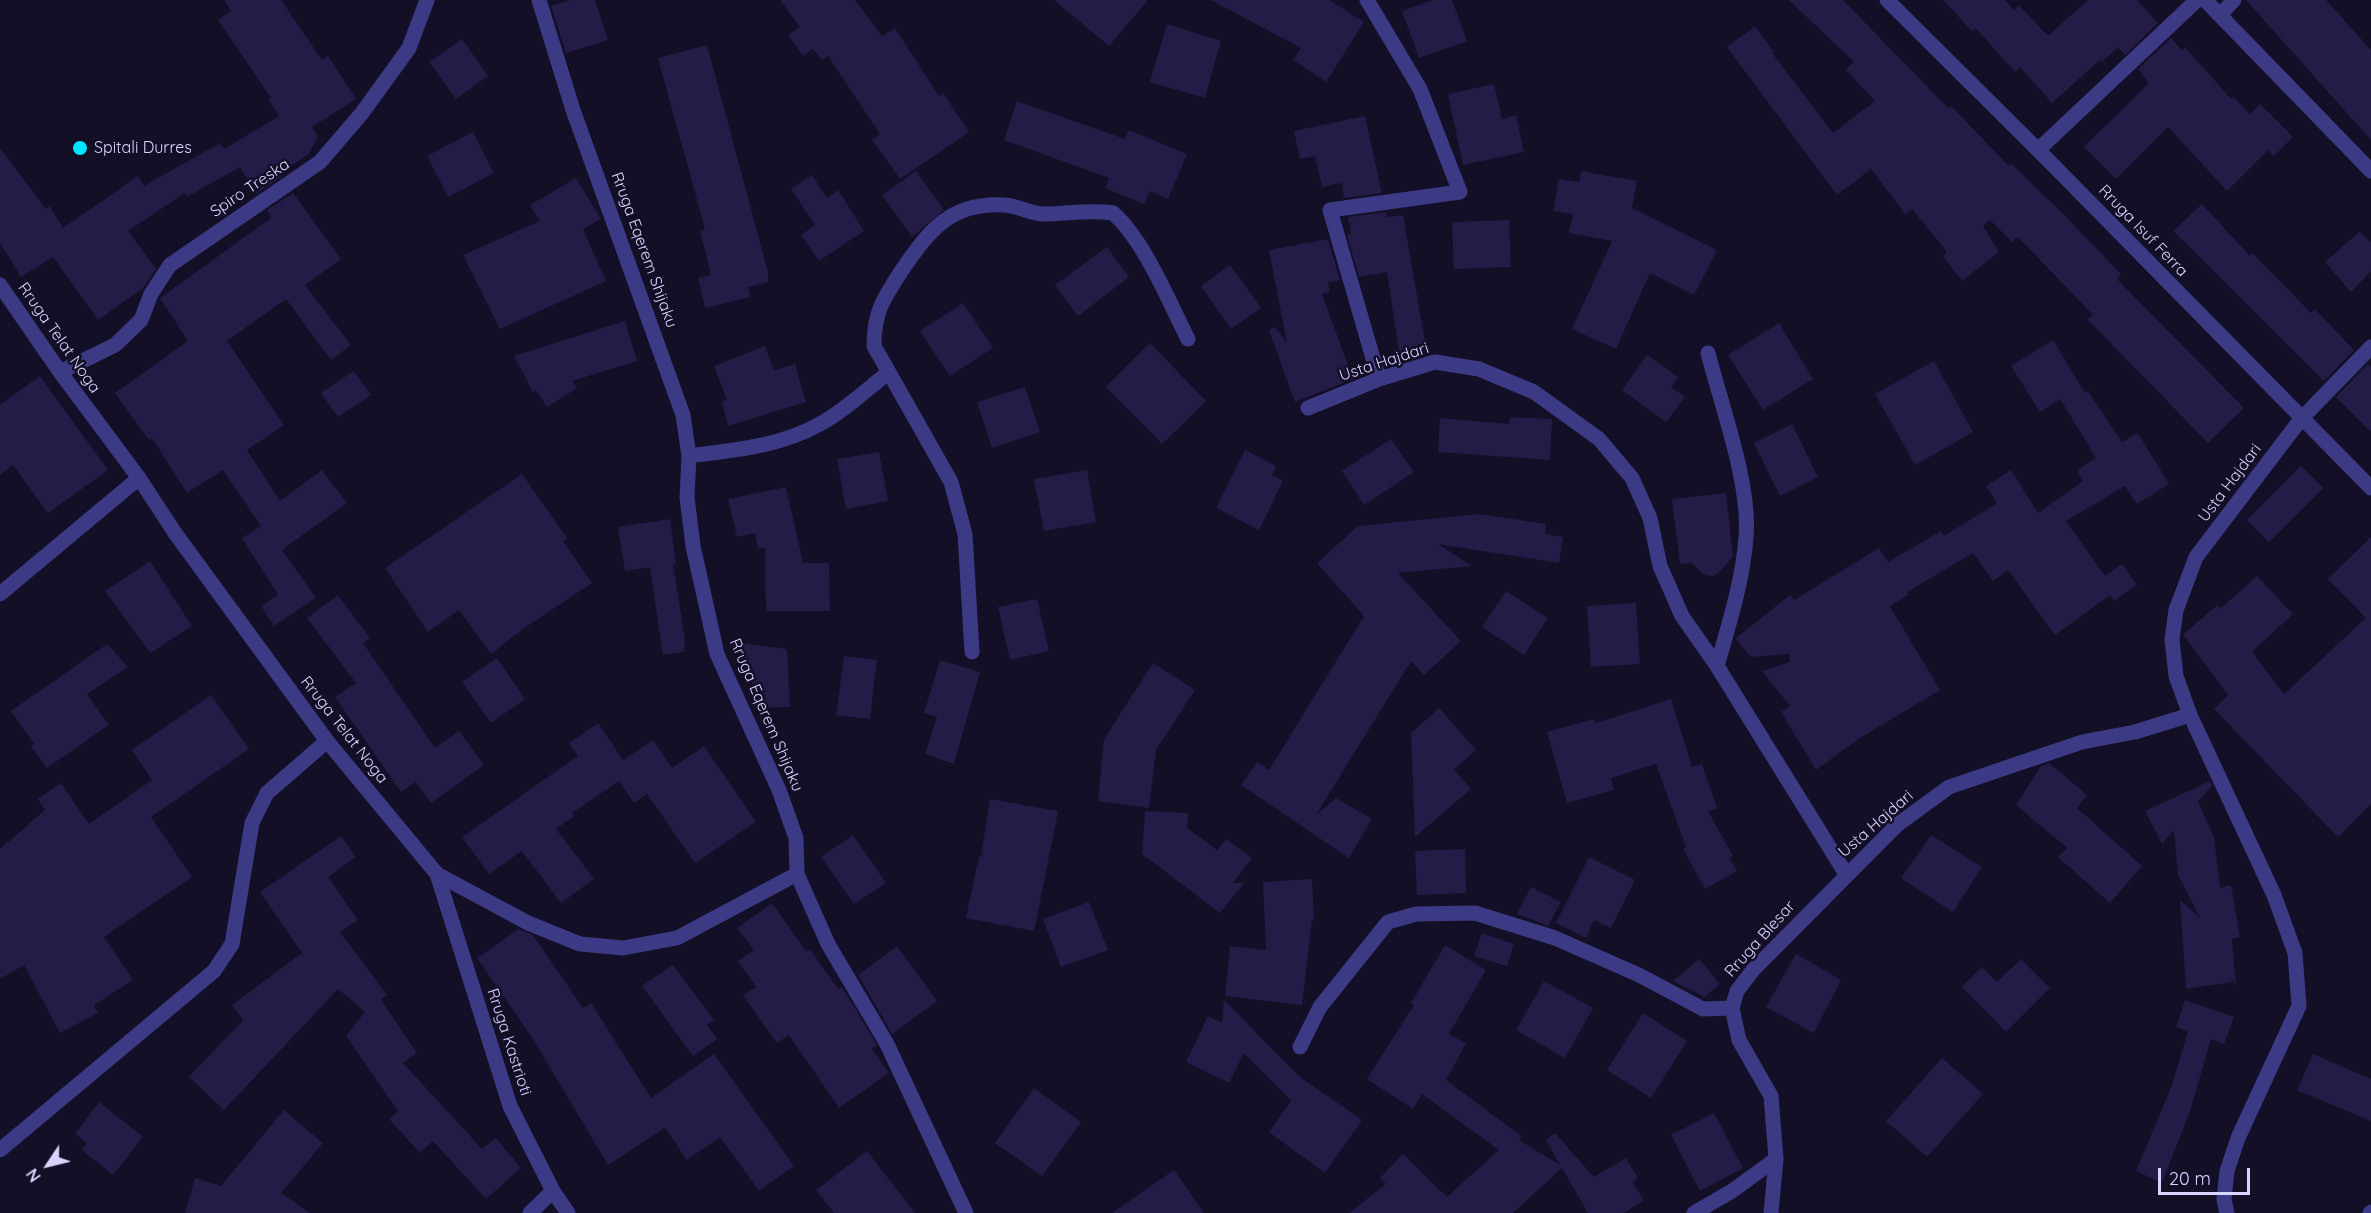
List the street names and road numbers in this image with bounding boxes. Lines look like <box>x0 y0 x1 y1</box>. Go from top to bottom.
street label: Spiro Treska <box>207 155 293 221</box>
street label: Rruga Eqerem Shijaku <box>607 169 681 331</box>
street label: Rruga Isuf Ferra <box>2094 181 2192 281</box>
street label: Rruga Telat Noga <box>14 279 104 397</box>
street label: Usta Hajdari <box>1337 339 1431 385</box>
street label: Usta Hajdari <box>2194 440 2266 526</box>
street label: Rruga Eqerem Shijaku <box>725 636 807 794</box>
street label: Rruga Telat Noga <box>296 673 392 787</box>
street label: Usta Hajdari <box>1835 786 1917 862</box>
street label: Rruga Blesar <box>1721 897 1799 981</box>
street label: Rruga Kastrioti <box>483 986 535 1098</box>

